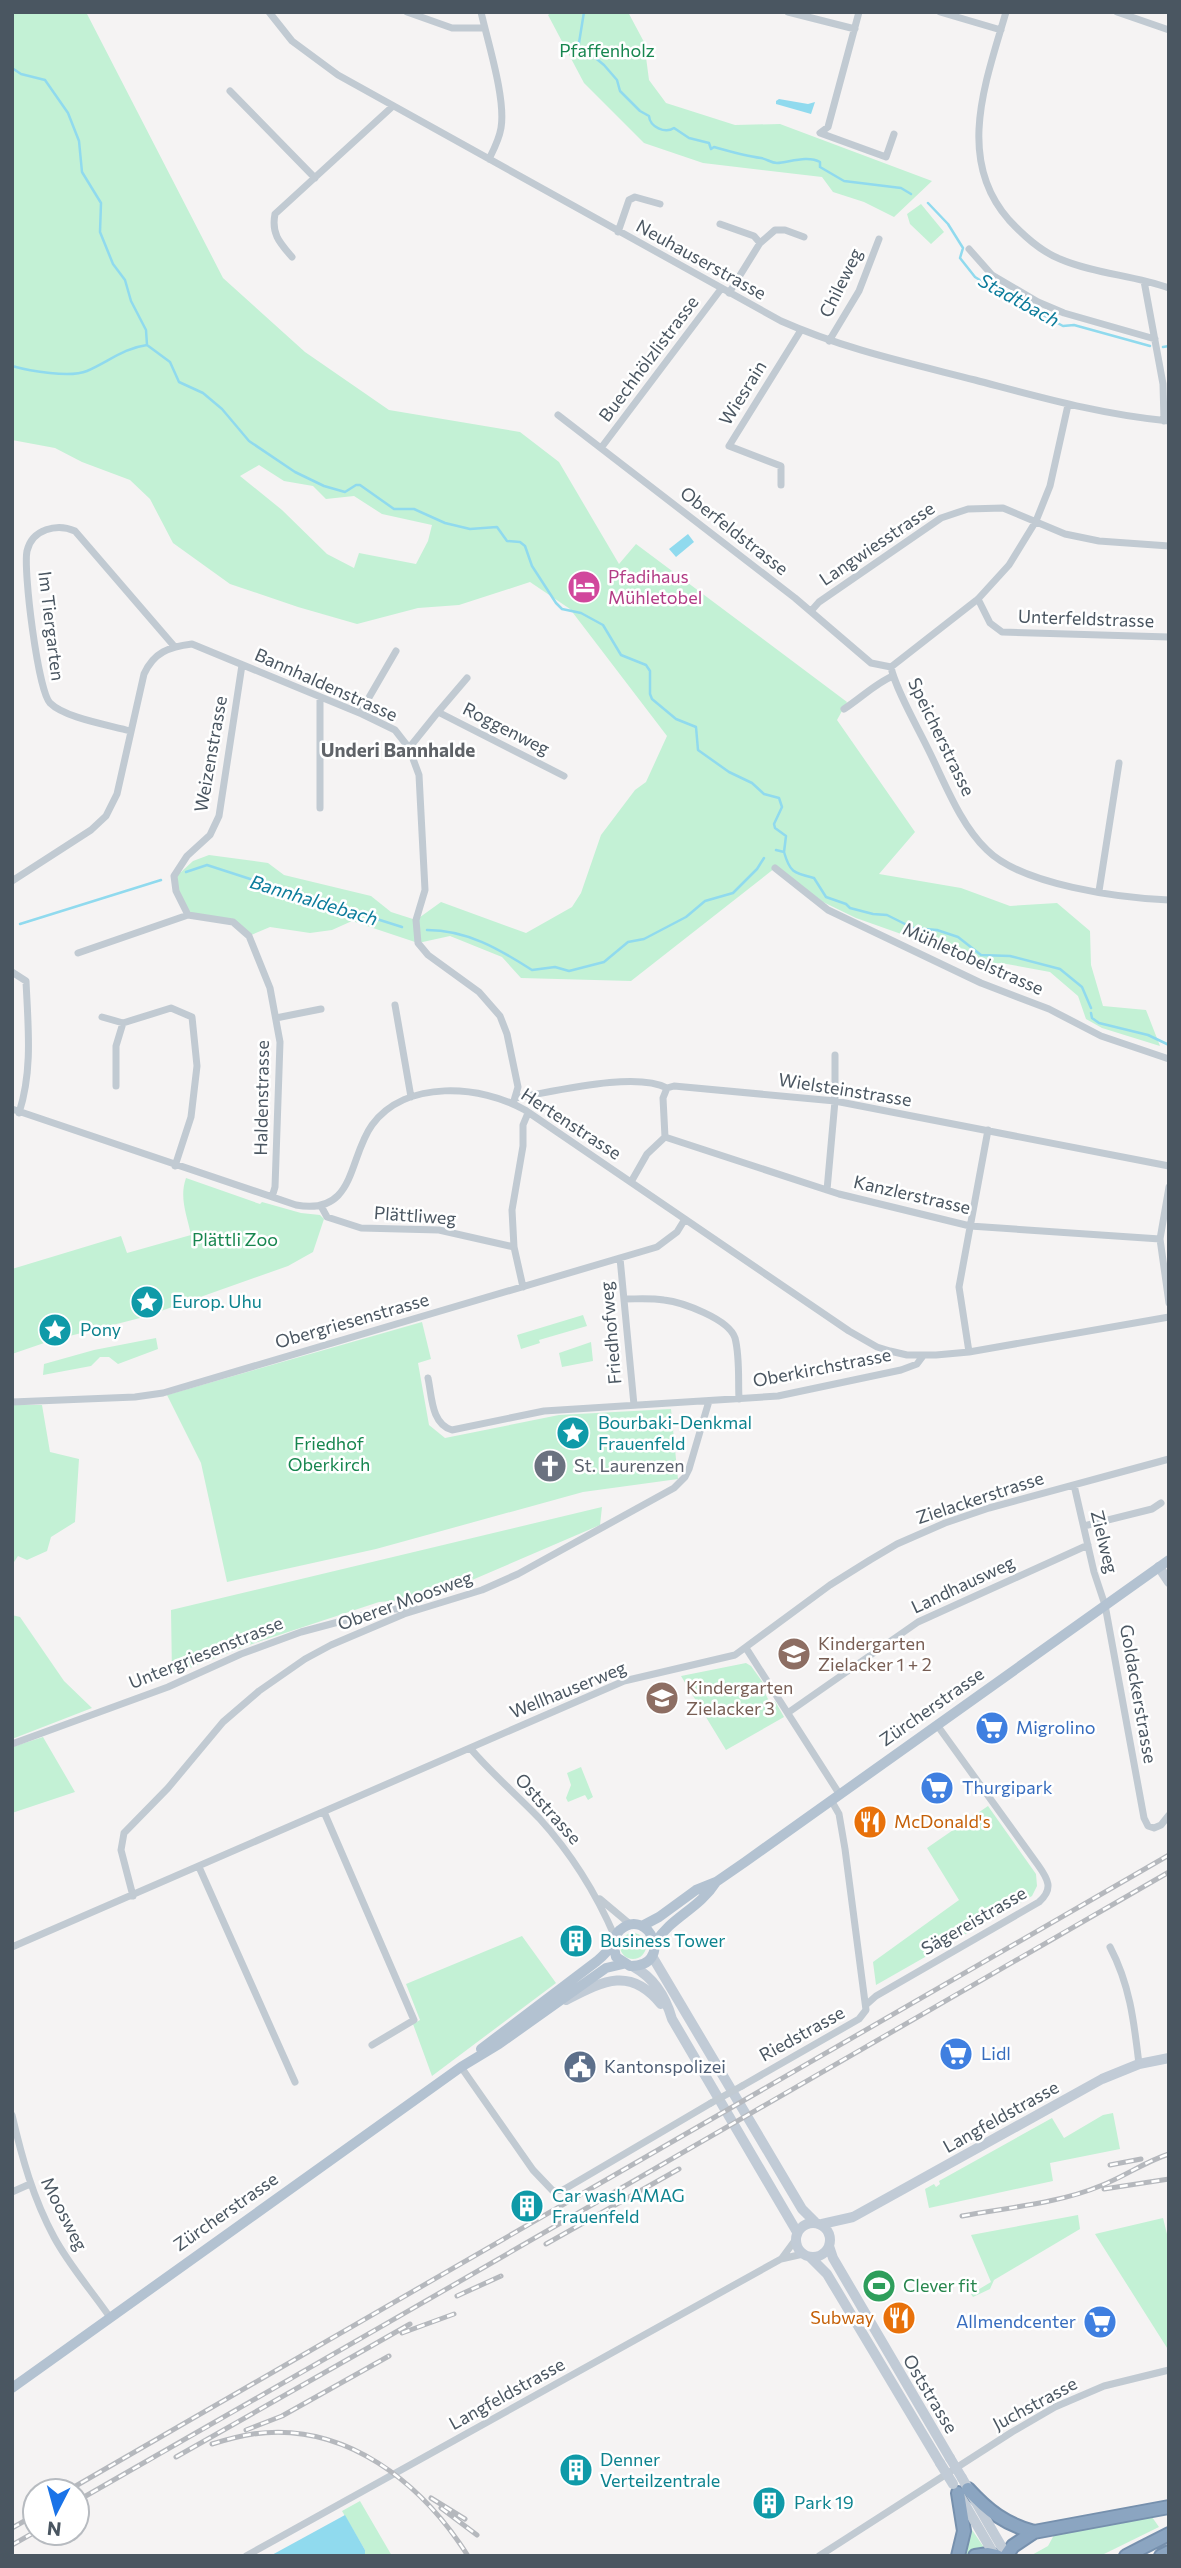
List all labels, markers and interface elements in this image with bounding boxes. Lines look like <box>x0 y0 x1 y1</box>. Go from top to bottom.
park label: Pfaffenholz <box>559 39 655 61</box>
street label: Neuhauserstrasse <box>633 214 770 304</box>
street label: Chileweg <box>814 244 866 321</box>
water label: Stadtbach <box>975 268 1064 331</box>
street label: Buechhölzlistrasse <box>594 291 703 426</box>
street label: Wiesrain <box>714 356 771 429</box>
street label: Oberfeldstrasse <box>676 481 793 579</box>
street label: Langwiesstrasse <box>815 497 938 590</box>
place label: Pfadihaus Mühletobel <box>608 565 702 608</box>
hotel icon: Pfadihaus Mühletobel <box>565 568 603 606</box>
street label: Im Tiergarten <box>34 570 70 682</box>
street label: Unterfeldstrasse <box>1018 605 1155 631</box>
street label: Bannhaldenstrasse <box>252 643 401 725</box>
street label: Speicherstrasse <box>904 674 980 799</box>
street label: Weizenstrasse <box>189 694 231 814</box>
street label: Roggenweg <box>459 697 554 759</box>
district label: Underi Bannhalde <box>321 738 475 761</box>
water label: Bannhaldebach <box>248 869 381 930</box>
street label: Mühletobelstrasse <box>899 917 1047 999</box>
street label: Haldenstrasse <box>249 1040 273 1156</box>
street label: Wielsteinstrasse <box>777 1068 913 1110</box>
street label: Hertenstrasse <box>517 1083 626 1164</box>
street label: Kanzlerstrasse <box>852 1170 973 1218</box>
street label: Plättliweg <box>373 1201 457 1229</box>
park label: Plättli Zoo <box>192 1228 278 1250</box>
street label: Friedhofweg <box>595 1281 625 1385</box>
place icon: Europ. Uhu <box>128 1283 166 1321</box>
street label: Obergriesenstrasse <box>272 1288 431 1353</box>
place label: Europ. Uhu <box>172 1290 262 1312</box>
place icon: Pony <box>36 1311 74 1349</box>
place label: Pony <box>80 1318 121 1340</box>
street label: Oberkirchstrasse <box>751 1343 893 1391</box>
place label: Bourbaki-Denkmal Frauenfeld <box>598 1411 752 1454</box>
place icon: Bourbaki-Denkmal Frauenfeld <box>554 1414 592 1452</box>
park label: Friedhof Oberkirch <box>288 1432 370 1475</box>
church icon: St. Laurenzen <box>531 1447 569 1485</box>
place label: St. Laurenzen <box>574 1454 685 1476</box>
street label: Zielackerstrasse <box>913 1466 1046 1528</box>
street label: Zielweg <box>1087 1508 1123 1576</box>
street label: Landhausweg <box>907 1550 1018 1618</box>
street label: Oberer Moosweg <box>334 1565 475 1635</box>
street label: Untergriesenstrasse <box>125 1611 286 1693</box>
street label: Goldackerstrasse <box>1116 1623 1162 1765</box>
place label: Kindergarten Zielacker 1 + 2 <box>818 1632 932 1675</box>
school or university icon: Kindergarten Zielacker 1 + 2 <box>775 1635 813 1673</box>
street label: Wellhauserweg <box>506 1656 629 1722</box>
street label: Zürcherstrasse <box>875 1662 988 1750</box>
place label: Kindergarten Zielacker 3 <box>686 1676 793 1719</box>
school or university icon: Kindergarten Zielacker 3 <box>643 1679 681 1717</box>
supermarket icon: Migrolino <box>973 1709 1011 1747</box>
place label: Migrolino <box>1016 1716 1096 1738</box>
street label: Oststrasse <box>511 1768 586 1848</box>
supermarket icon: Thurgipark <box>918 1769 956 1807</box>
place label: Thurgipark <box>962 1776 1053 1798</box>
restaurant icon: McDonald's <box>851 1803 889 1841</box>
place label: McDonald's <box>894 1810 991 1832</box>
street label: Sägereistrasse <box>917 1881 1030 1959</box>
building icon: Business Tower <box>557 1922 595 1960</box>
place label: Business Tower <box>600 1929 725 1951</box>
street label: Riedstrasse <box>755 2001 848 2066</box>
supermarket icon: Lidl <box>937 2035 975 2073</box>
place label: Lidl <box>981 2042 1011 2064</box>
public building icon: Kantonspolizei <box>561 2048 599 2086</box>
place label: Kantonspolizei <box>604 2055 726 2077</box>
street label: Langfeldstrasse <box>939 2075 1062 2157</box>
street label: Zürcherstrasse <box>169 2167 282 2255</box>
street label: Moosweg <box>37 2173 93 2254</box>
place label: Car wash AMAG Frauenfeld <box>552 2184 685 2227</box>
building icon: Car wash AMAG Frauenfeld <box>508 2187 546 2225</box>
sports icon: Clever fit <box>860 2267 898 2305</box>
place label: Clever fit <box>903 2274 977 2296</box>
restaurant icon: Subway <box>880 2299 918 2337</box>
supermarket icon: Allmendcenter <box>1081 2303 1119 2341</box>
place label: Subway <box>810 2306 874 2328</box>
place label: Allmendcenter <box>956 2310 1076 2332</box>
street label: Oststrasse <box>899 2350 963 2437</box>
street label: Langfeldstrasse <box>445 2352 568 2434</box>
street label: Juchstrasse <box>989 2372 1080 2434</box>
place label: Denner Verteilzentrale <box>600 2448 720 2491</box>
building icon: Denner Verteilzentrale <box>557 2451 595 2489</box>
north arrow <box>21 2477 91 2547</box>
building icon: Park 19 <box>750 2484 788 2522</box>
place label: Park 19 <box>794 2491 854 2513</box>
text: N <box>46 2517 62 2542</box>

